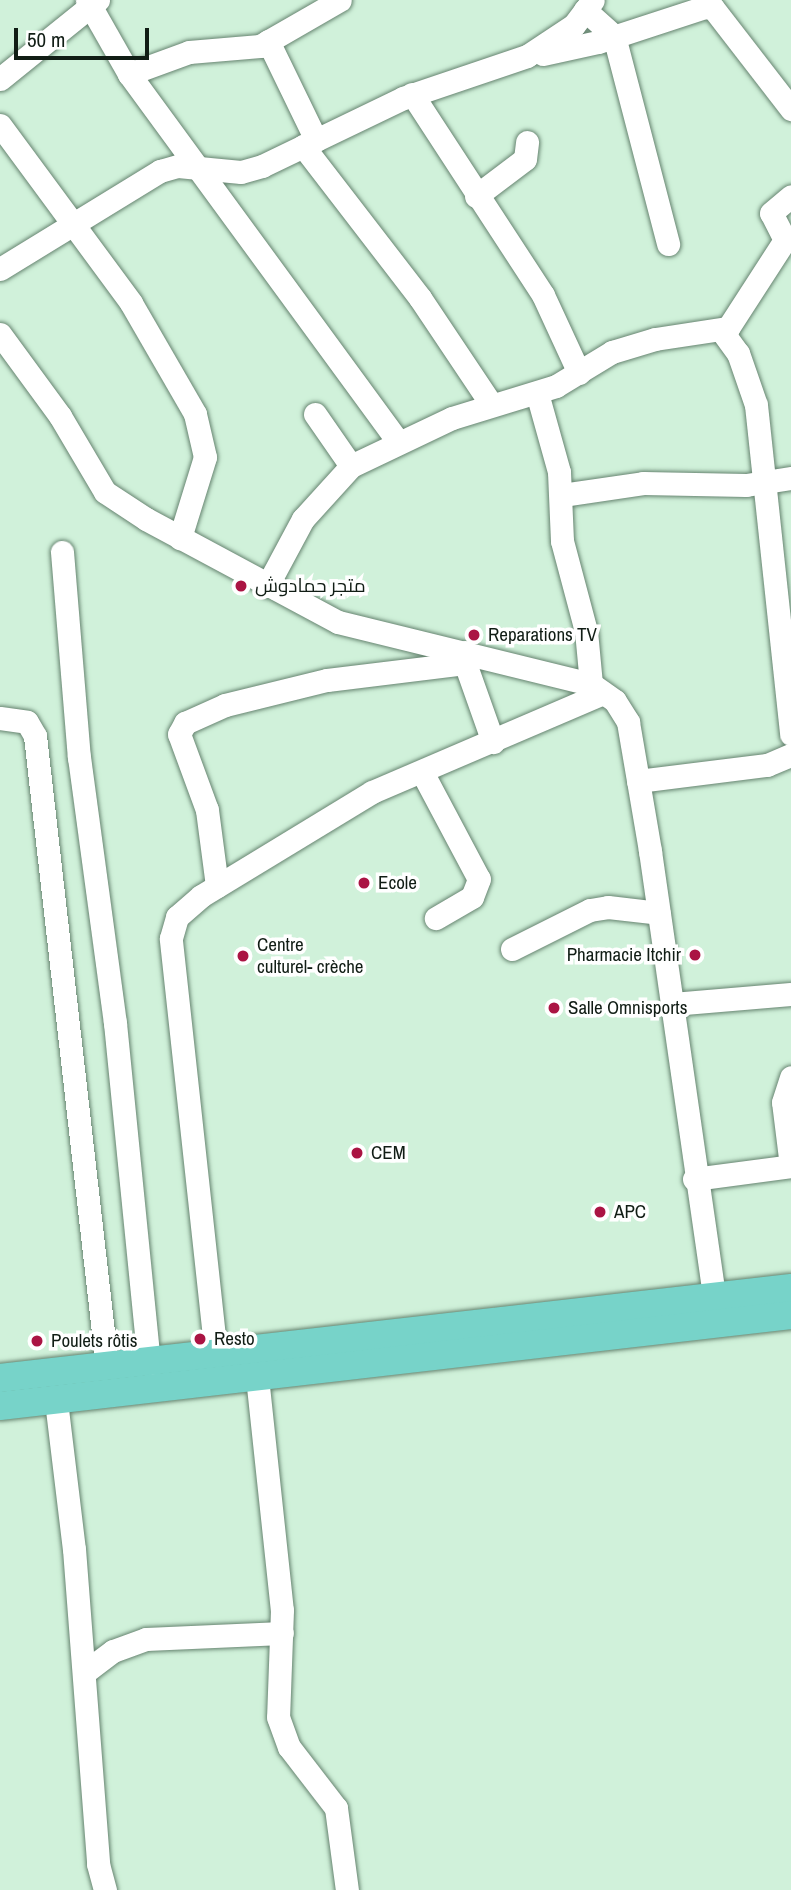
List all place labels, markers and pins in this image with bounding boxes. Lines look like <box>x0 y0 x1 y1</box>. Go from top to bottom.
place label: متجر حمادوش <box>255 575 366 597</box>
marker: متجر حمادوش <box>233 578 249 594</box>
place label: Reparations TV <box>488 624 597 646</box>
marker: Reparations TV <box>466 627 482 643</box>
place label: Ecole <box>378 872 417 894</box>
marker: Ecole <box>356 875 372 891</box>
place label: Centre culturel- crèche <box>257 934 363 978</box>
place label: Pharmacie Itchir <box>567 944 681 966</box>
marker: Pharmacie Itchir <box>687 947 703 963</box>
marker: Centre culturel- crèche <box>235 948 251 964</box>
place label: Salle Omnisports <box>568 997 687 1019</box>
marker: Salle Omnisports <box>546 1000 562 1016</box>
place label: CEM <box>371 1142 406 1164</box>
marker: CEM <box>349 1145 365 1161</box>
place label: APC <box>614 1201 646 1223</box>
marker: APC <box>592 1204 608 1220</box>
place label: Resto <box>214 1328 255 1350</box>
place label: Poulets rôtis <box>51 1330 138 1352</box>
marker: Resto <box>192 1331 208 1347</box>
marker: Poulets rôtis <box>29 1333 45 1349</box>

